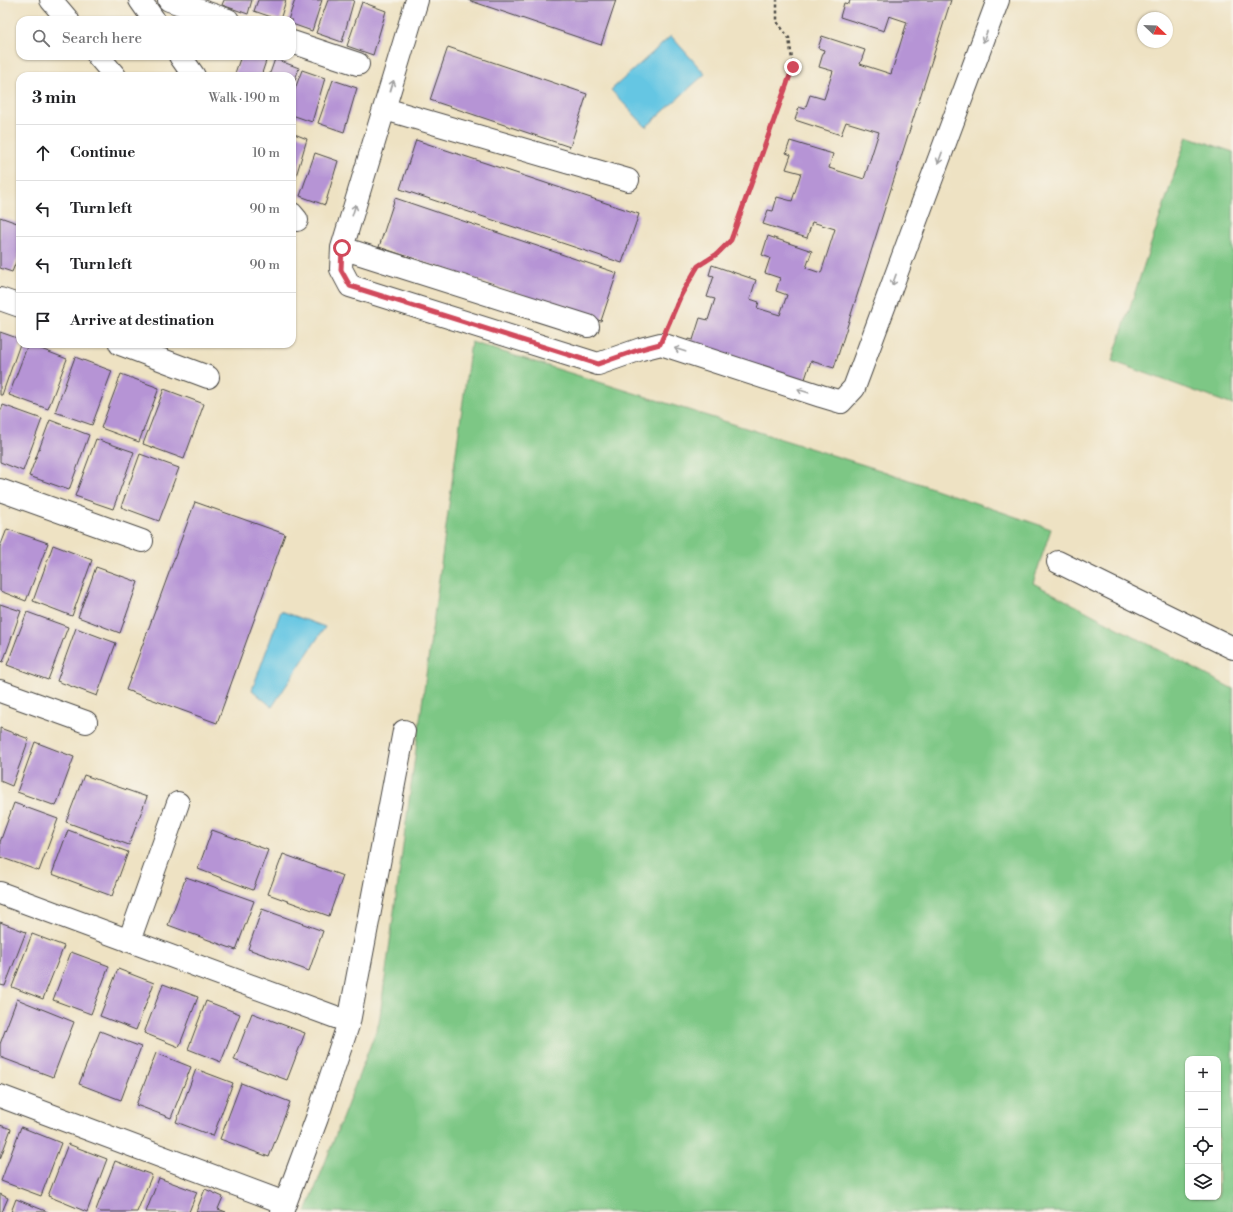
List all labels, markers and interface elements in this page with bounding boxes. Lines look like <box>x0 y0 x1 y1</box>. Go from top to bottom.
north arrow <box>1137 12 1173 48</box>
search box <box>16 16 296 60</box>
icon: search <box>30 27 52 49</box>
text: Search here <box>62 29 142 48</box>
one-way arrow <box>980 30 988 42</box>
route end <box>784 58 802 76</box>
one-way arrow <box>389 80 396 93</box>
text: 3 min <box>32 87 76 109</box>
text: Walk · 190 m <box>209 90 280 106</box>
icon: ahead <box>32 142 54 164</box>
text: Continue <box>70 143 135 162</box>
text: 10 m <box>252 145 280 161</box>
one-way arrow <box>935 152 943 164</box>
icon: left <box>32 198 54 220</box>
text: Turn left <box>70 199 132 218</box>
text: 90 m <box>249 201 280 217</box>
one-way arrow <box>351 204 358 217</box>
route start <box>333 239 351 257</box>
icon: left <box>32 254 54 276</box>
text: Turn left <box>70 255 132 274</box>
text: 90 m <box>249 257 280 273</box>
one-way arrow <box>890 274 898 286</box>
icon: arrive <box>32 310 54 332</box>
text: Arrive at destination <box>70 311 214 330</box>
one-way arrow <box>674 346 686 354</box>
one-way arrow <box>797 387 810 394</box>
map controls <box>1185 1056 1221 1200</box>
button: + <box>1185 1056 1221 1092</box>
button: − <box>1185 1092 1221 1128</box>
button: locate <box>1185 1128 1221 1164</box>
button: layers <box>1185 1164 1221 1200</box>

